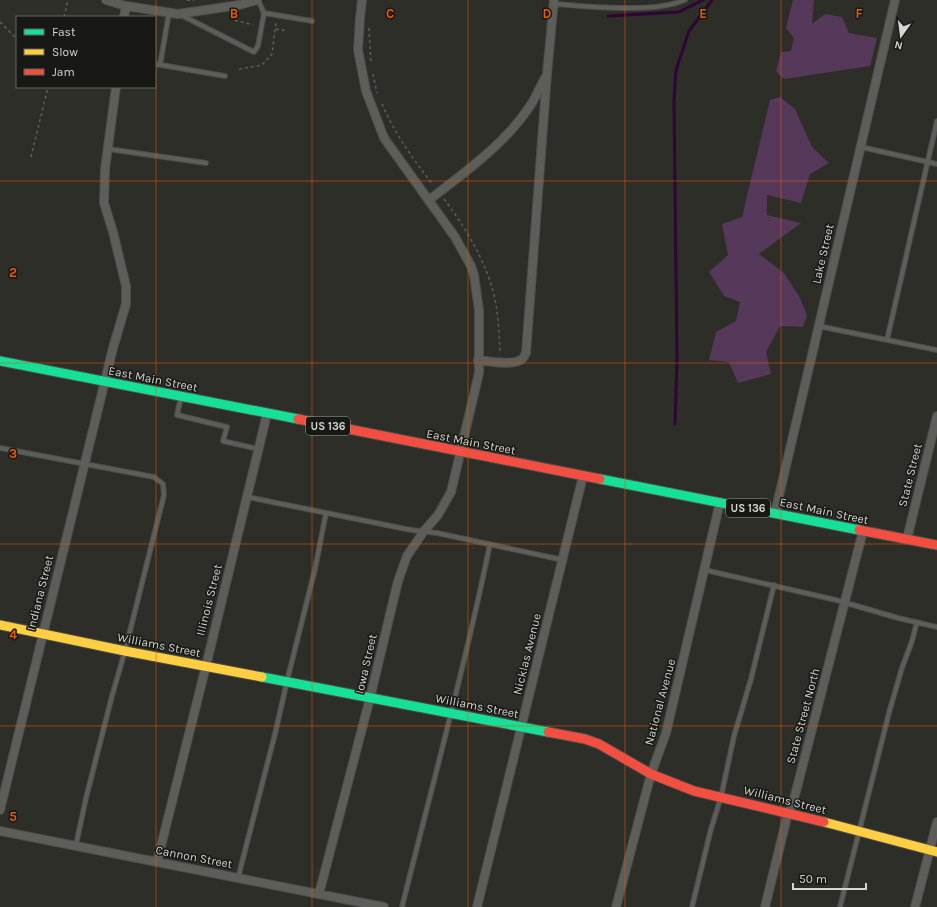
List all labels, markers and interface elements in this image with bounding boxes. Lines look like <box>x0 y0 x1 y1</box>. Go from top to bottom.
text: B <box>230 6 238 21</box>
text: C <box>386 6 394 21</box>
text: D <box>543 6 552 21</box>
text: E <box>699 6 707 21</box>
text: F <box>855 6 863 21</box>
legend <box>16 16 156 88</box>
north arrow <box>881 16 921 56</box>
text: Fast <box>52 25 76 39</box>
text: N <box>893 38 904 52</box>
text: Slow <box>52 45 78 59</box>
text: Jam <box>52 65 75 79</box>
street label: Lake Street <box>809 222 837 285</box>
text: 2 <box>9 265 17 280</box>
street label: East Main Street <box>107 364 199 395</box>
road number: US 136 <box>306 417 350 435</box>
street label: East Main Street <box>425 427 517 458</box>
street label: State Street <box>895 441 925 508</box>
text: 3 <box>9 446 17 461</box>
street label: East Main Street <box>778 495 870 527</box>
road number: US 136 <box>726 499 770 517</box>
street label: Indiana Street <box>24 553 56 632</box>
street label: Illinois Street <box>193 562 225 637</box>
street label: Nicklas Avenue <box>510 612 544 696</box>
text: 4 <box>9 627 17 642</box>
street label: Williams Street <box>116 630 202 660</box>
street label: Iowa Street <box>352 632 380 695</box>
street label: National Avenue <box>642 657 678 747</box>
street label: State Street North <box>783 667 823 765</box>
street label: Williams Street <box>434 691 520 721</box>
street label: Williams Street <box>742 783 828 817</box>
text: 5 <box>9 809 17 824</box>
street label: Cannon Street <box>154 843 234 871</box>
scale bar <box>793 865 866 891</box>
text: 50 m <box>799 872 827 886</box>

